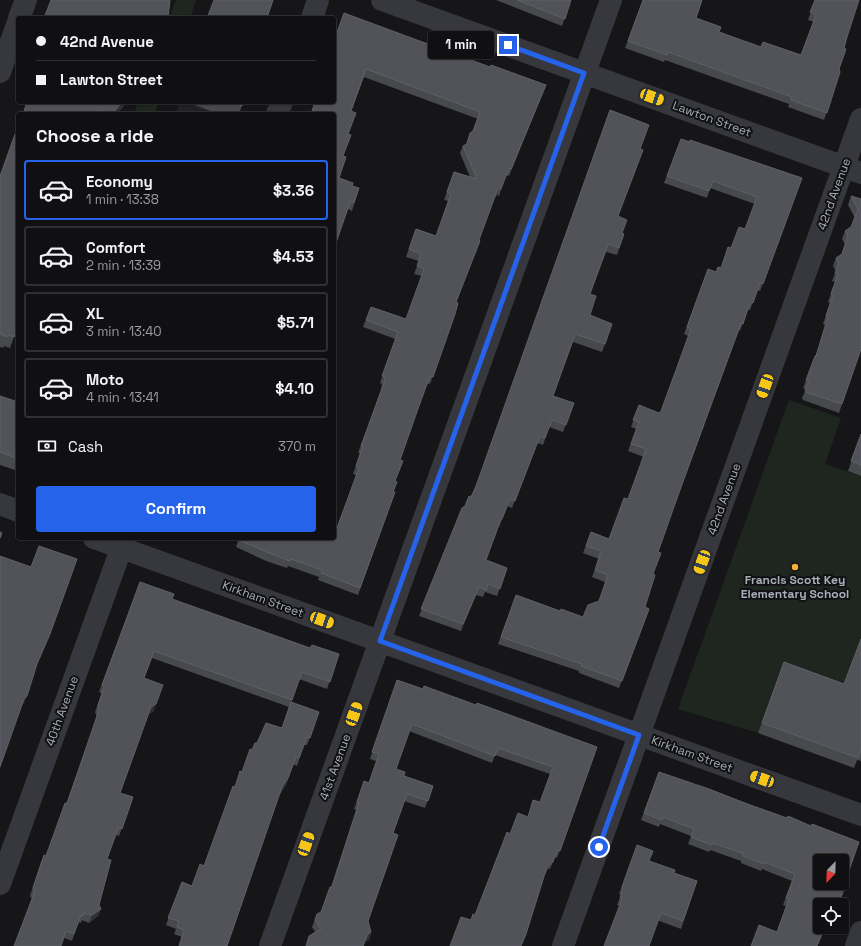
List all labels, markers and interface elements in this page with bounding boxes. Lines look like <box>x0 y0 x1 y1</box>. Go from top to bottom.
callout: 1 min <box>428 31 494 59</box>
text: 42nd Avenue <box>60 32 154 51</box>
text: 1 min <box>445 36 477 53</box>
route end <box>499 36 517 54</box>
text: Lawton Street <box>60 70 163 89</box>
car <box>639 87 665 107</box>
street label: Lawton Street <box>670 97 754 141</box>
text: Choose a ride <box>36 124 154 147</box>
street label: 42nd Avenue <box>814 156 854 232</box>
icon: car <box>38 172 74 208</box>
text: Economy <box>86 172 153 191</box>
text: $3.36 <box>273 181 314 200</box>
text: 1 min · 13:38 <box>86 191 159 208</box>
icon: car <box>38 238 74 274</box>
text: Comfort <box>86 238 146 257</box>
text: $4.53 <box>273 247 314 266</box>
text: 2 min · 13:39 <box>86 257 161 274</box>
icon: car <box>38 304 74 340</box>
text: XL <box>86 304 104 323</box>
text: $5.71 <box>277 313 314 332</box>
text: 3 min · 13:40 <box>86 323 162 340</box>
icon: car <box>38 370 74 406</box>
text: Moto <box>86 370 124 389</box>
car <box>755 373 775 399</box>
text: $4.10 <box>275 379 314 398</box>
text: 4 min · 13:41 <box>86 389 159 406</box>
icon: cash <box>36 435 58 457</box>
text: Cash <box>68 437 103 456</box>
text: 370 m <box>278 438 316 455</box>
street label: 42nd Avenue <box>704 461 744 537</box>
button: Confirm <box>36 486 316 532</box>
car <box>692 549 712 575</box>
marker: Francis Scott Key Elementary School <box>790 562 800 572</box>
place label: Francis Scott Key Elementary School <box>741 572 849 602</box>
street label: Kirkham Street <box>220 577 306 621</box>
car <box>309 610 335 630</box>
street label: 40th Avenue <box>42 674 82 748</box>
car <box>344 701 364 727</box>
street label: 41st Avenue <box>316 732 354 802</box>
street label: Kirkham Street <box>649 732 735 776</box>
car <box>749 769 775 789</box>
car <box>296 831 316 857</box>
route start <box>590 838 608 856</box>
north arrow <box>813 854 849 890</box>
map controls <box>813 854 849 934</box>
button: locate <box>813 898 849 934</box>

